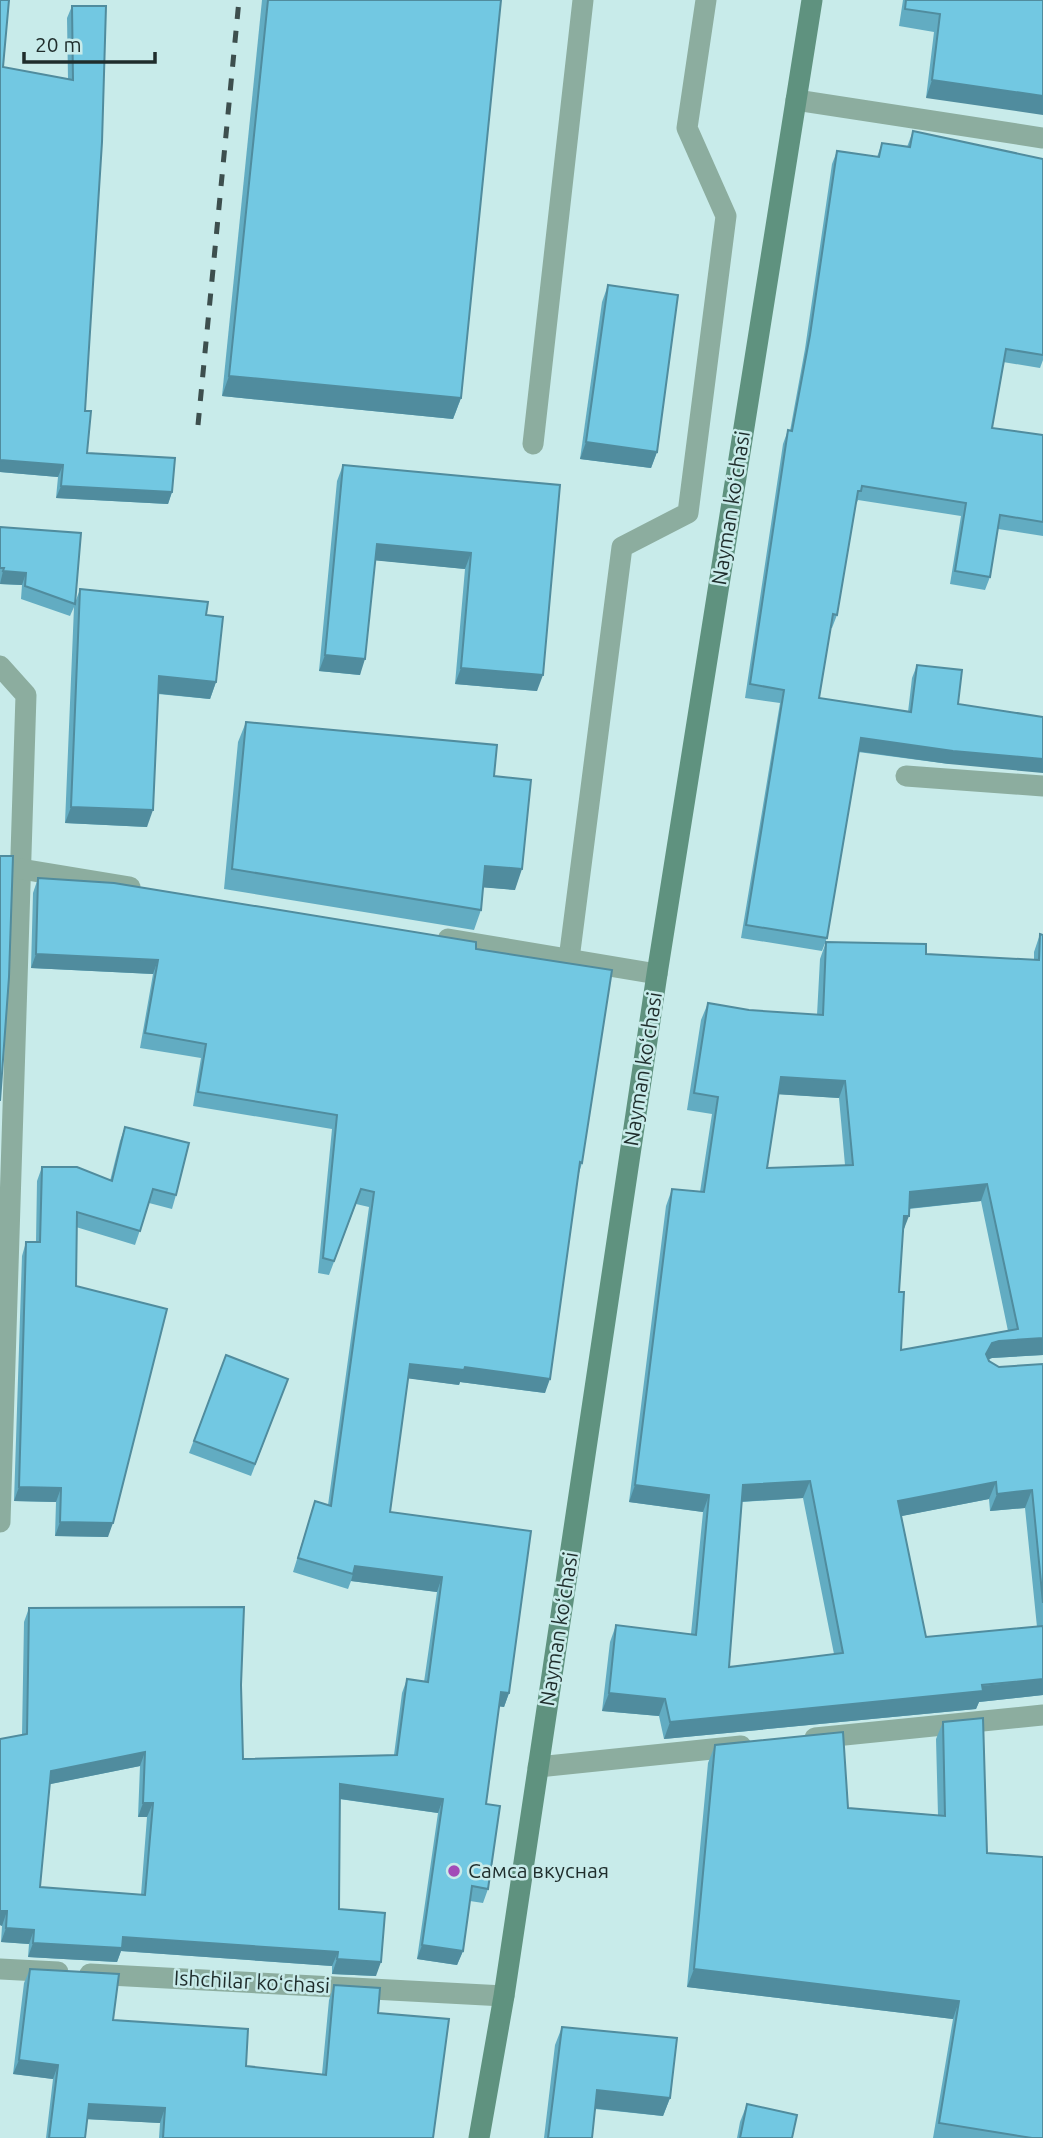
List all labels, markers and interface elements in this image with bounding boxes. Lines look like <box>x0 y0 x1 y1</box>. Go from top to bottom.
scale bar <box>24 21 156 65</box>
text: 20 m <box>35 32 82 56</box>
street label: Nayman koʻchasi <box>706 429 754 587</box>
street label: Nayman koʻchasi <box>618 990 666 1148</box>
street label: Nayman koʻchasi <box>534 1550 582 1708</box>
place label: Самса вкусная <box>468 1858 609 1882</box>
marker: Самса вкусная <box>446 1863 462 1879</box>
street label: Ishchilar koʻchasi <box>173 1965 331 1997</box>

